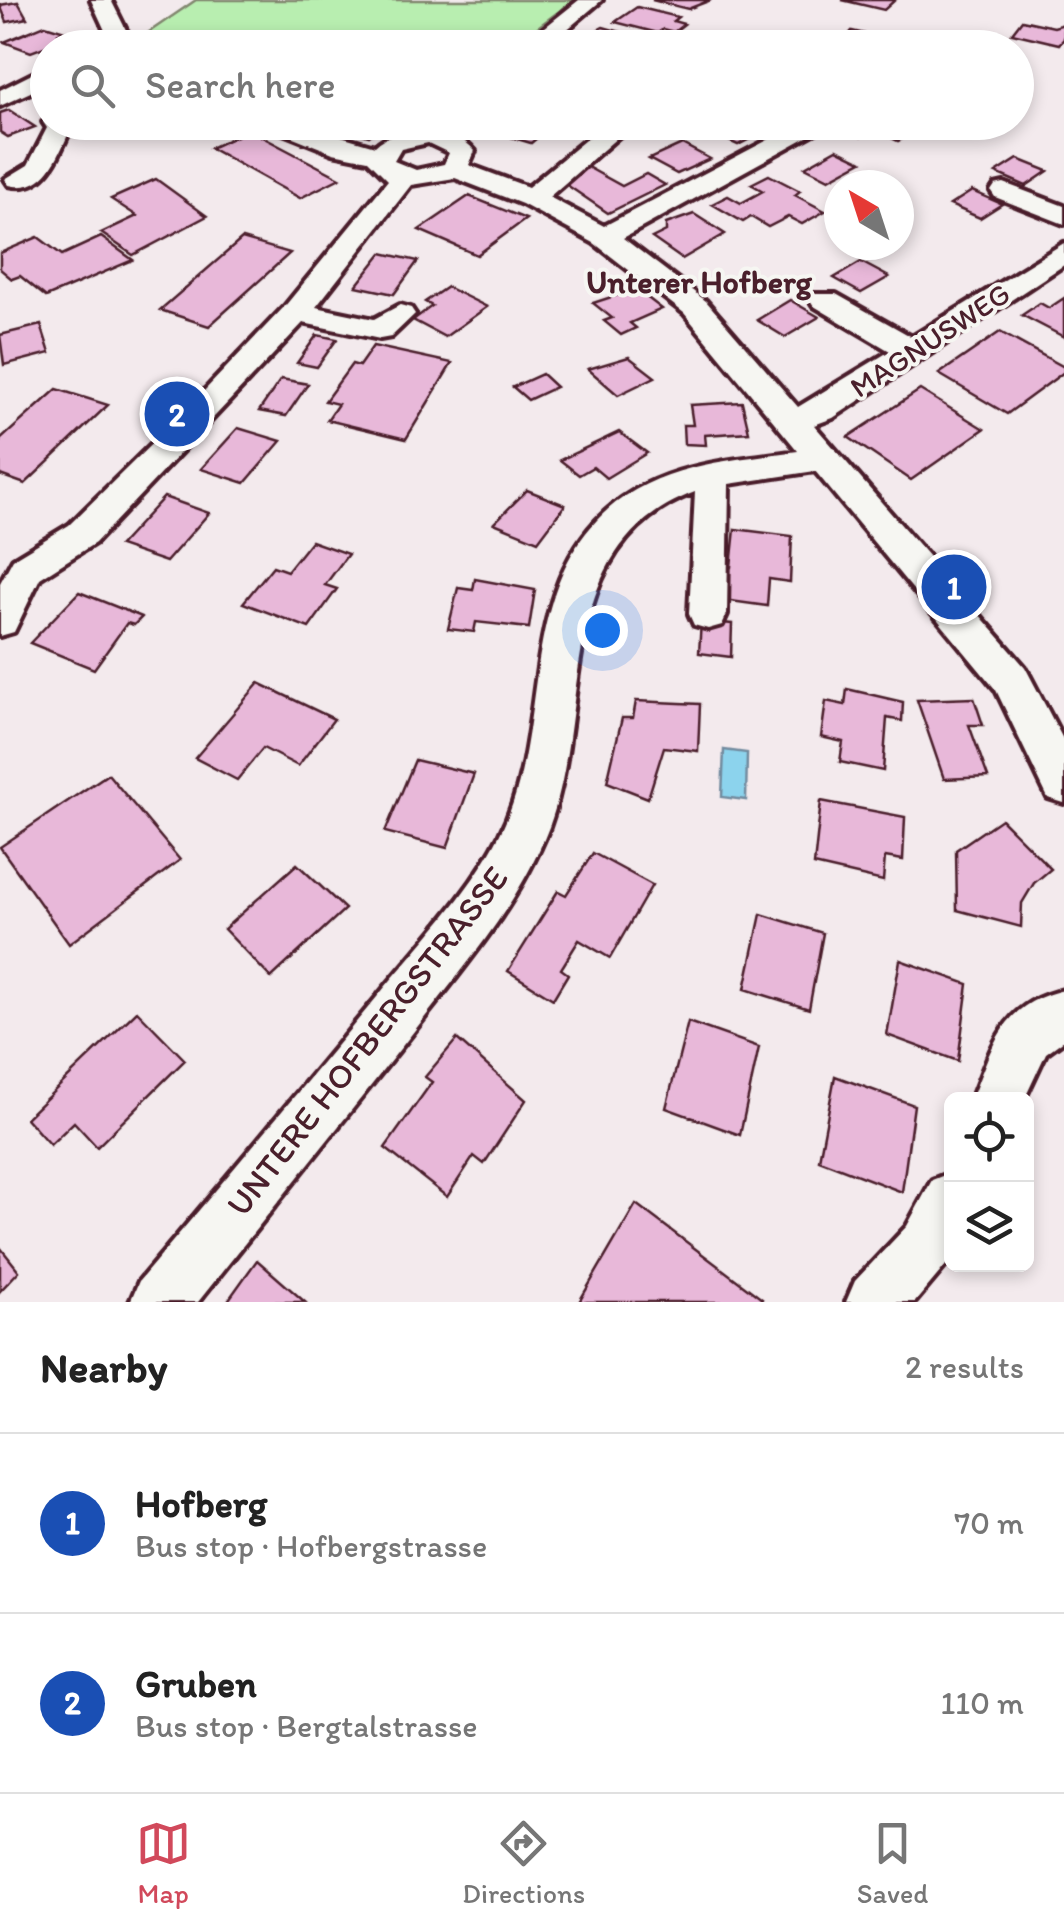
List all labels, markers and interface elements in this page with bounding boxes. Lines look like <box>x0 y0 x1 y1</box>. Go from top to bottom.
search box <box>30 30 1034 140</box>
icon: search <box>65 58 120 113</box>
text: Search here <box>145 62 336 108</box>
north arrow <box>824 170 914 260</box>
district label: Unterer Hofberg <box>586 263 813 301</box>
street label: MAGNUSWEG <box>843 275 1017 405</box>
pin: 2 <box>144 376 210 452</box>
pin: 1 <box>922 550 986 624</box>
your location <box>577 605 628 656</box>
street label: UNTERE HOFBERGSTRASSE <box>217 858 517 1224</box>
map controls <box>944 1092 1034 1272</box>
button: locate <box>944 1092 1034 1182</box>
button: layers <box>944 1182 1034 1272</box>
text: Nearby <box>40 1342 167 1393</box>
text: 2 results <box>905 1348 1024 1386</box>
text: Hofberg <box>135 1481 267 1527</box>
text: 1 <box>65 1504 80 1542</box>
text: 70 m <box>954 1504 1024 1542</box>
text: Bus stop · Hofbergstrasse <box>135 1527 487 1565</box>
text: Gruben <box>135 1661 257 1707</box>
text: 2 <box>64 1684 81 1722</box>
text: 110 m <box>940 1684 1024 1722</box>
text: Bus stop · Bergtalstrasse <box>135 1707 478 1745</box>
tab: Map <box>136 1816 191 1910</box>
tab: Directions <box>462 1816 585 1910</box>
tab: Saved <box>857 1816 928 1910</box>

